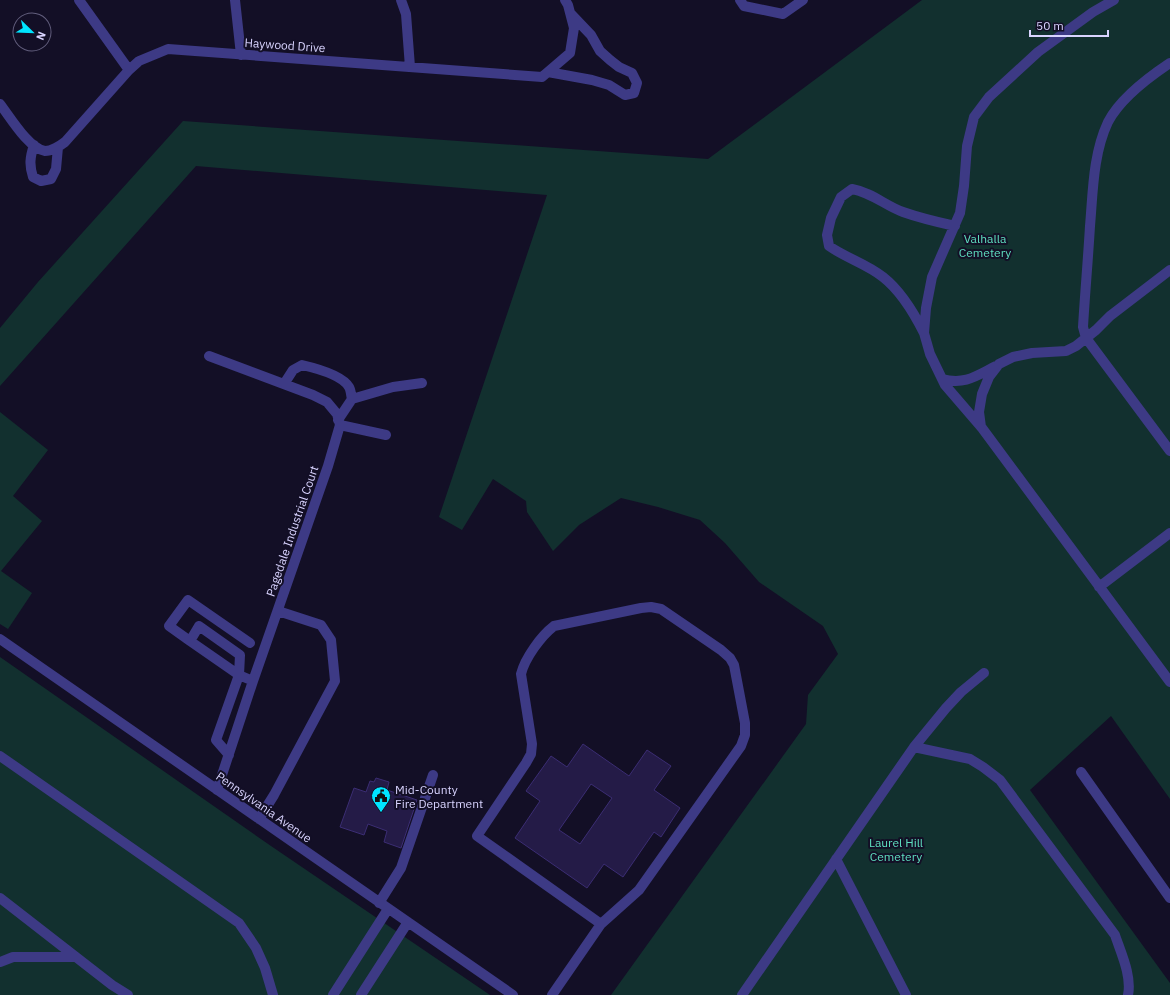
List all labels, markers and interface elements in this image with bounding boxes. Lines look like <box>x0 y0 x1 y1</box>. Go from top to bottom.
north arrow <box>12 12 52 52</box>
scale bar <box>1030 12 1108 38</box>
text: 50 m <box>1036 18 1064 33</box>
text: N <box>33 30 49 42</box>
street label: Haywood Drive <box>244 35 326 55</box>
park label: Valhalla Cemetery <box>959 231 1011 260</box>
street label: Pagedale Industrial Court <box>263 464 321 598</box>
street label: Pennsylvania Avenue <box>213 768 315 846</box>
place label: Mid-County Fire Department <box>395 782 483 811</box>
public building icon: Mid-County Fire Department <box>370 785 392 813</box>
park label: Laurel Hill Cemetery <box>869 835 923 864</box>

